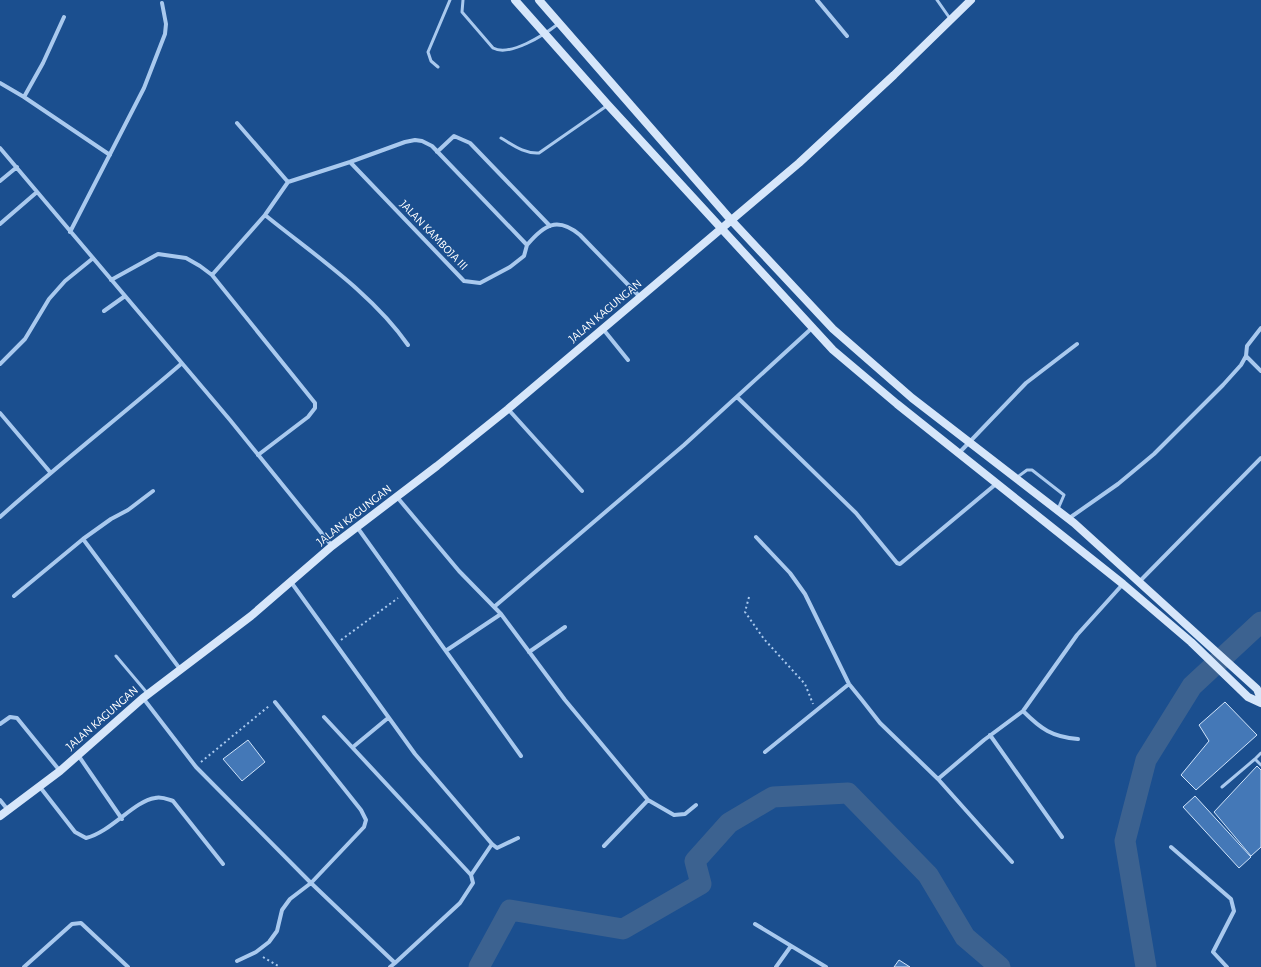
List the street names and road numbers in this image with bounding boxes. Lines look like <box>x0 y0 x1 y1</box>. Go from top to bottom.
street label: JALAN KAMBOJA III <box>398 198 470 272</box>
street label: JALAN KAGUNGAN <box>566 277 644 345</box>
street label: JALAN KAGUNGAN <box>314 482 394 548</box>
street label: JALAN KAGUNGAN <box>64 684 140 752</box>

